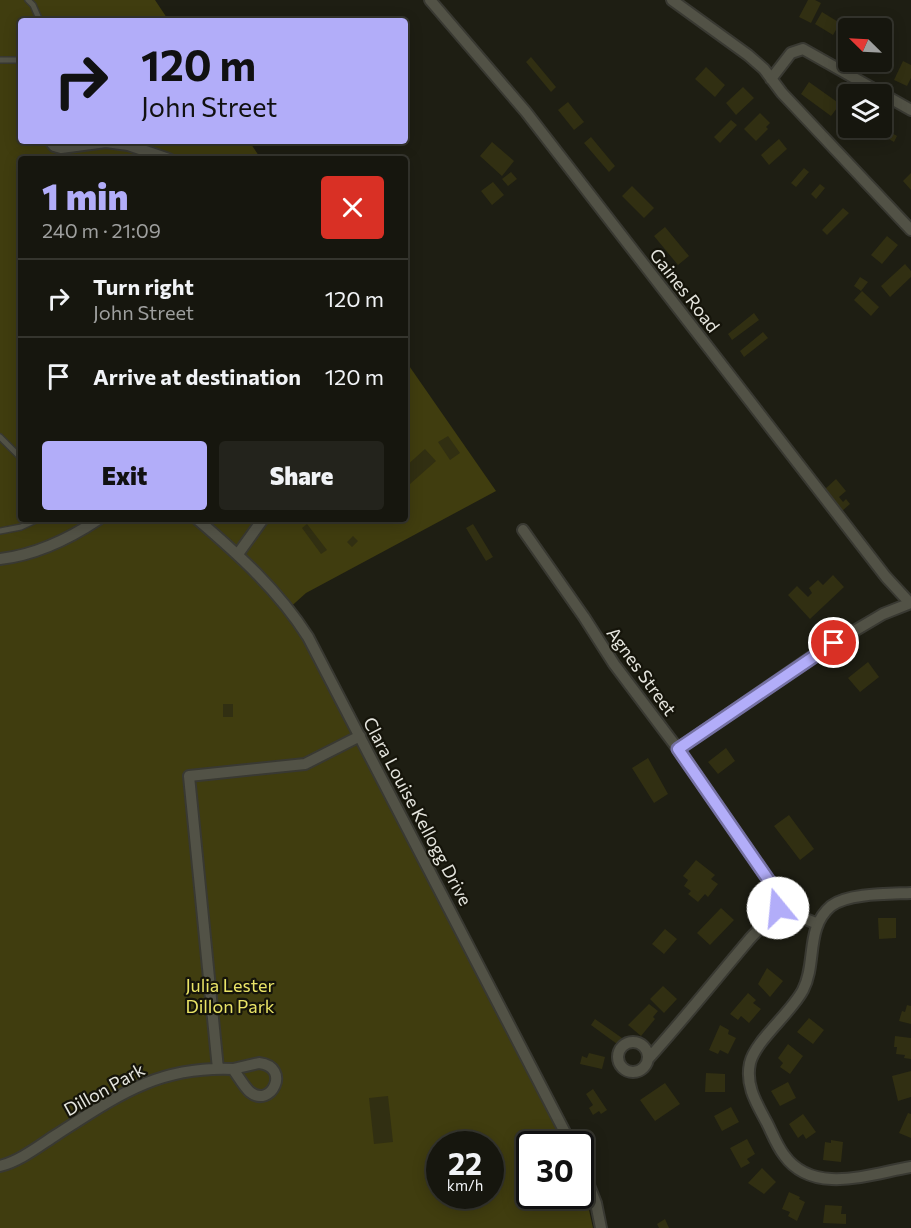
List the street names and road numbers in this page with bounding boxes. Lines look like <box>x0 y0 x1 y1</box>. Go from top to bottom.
street label: Gaines Road <box>645 244 725 336</box>
street label: Agnes Street <box>603 622 681 720</box>
street label: Clara Louise Kellogg Drive <box>359 713 477 909</box>
street label: Dillon Park <box>60 1058 149 1120</box>

